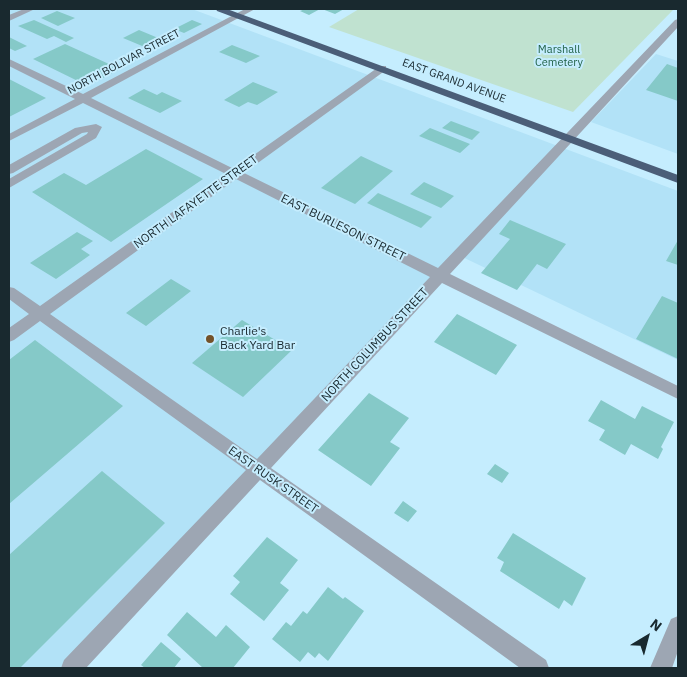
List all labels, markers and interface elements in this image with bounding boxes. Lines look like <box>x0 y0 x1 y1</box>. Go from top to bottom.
street label: NORTH BOLIVAR STREET <box>65 27 183 97</box>
park label: Marshall Cemetery <box>535 43 583 69</box>
street label: EAST GRAND AVENUE <box>400 56 508 106</box>
street label: NORTH LAFAYETTE STREET <box>131 152 261 252</box>
street label: EAST BURLESON STREET <box>278 192 408 264</box>
street label: NORTH COLUMBUS STREET <box>319 285 431 405</box>
place label: Charlie's Back Yard Bar <box>220 325 295 353</box>
marker: Charlie's Back Yard Bar <box>204 333 216 345</box>
street label: EAST RUSK STREET <box>225 444 321 516</box>
north arrow <box>622 612 672 662</box>
text: N <box>647 615 665 635</box>

